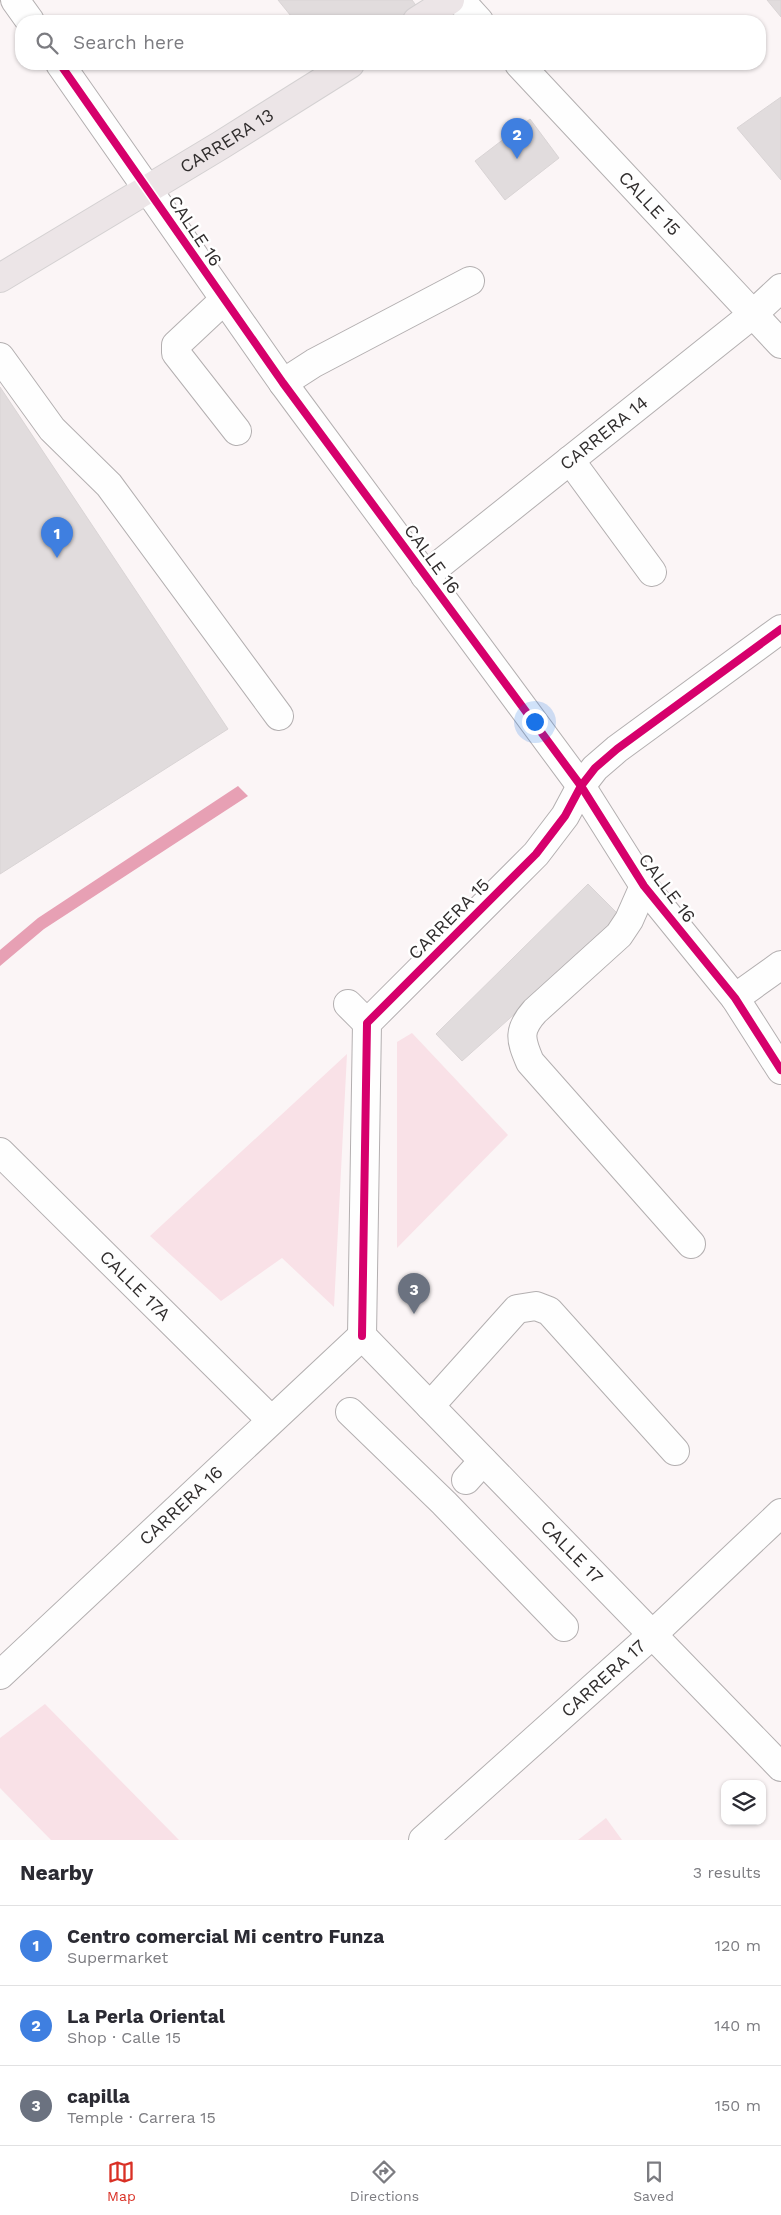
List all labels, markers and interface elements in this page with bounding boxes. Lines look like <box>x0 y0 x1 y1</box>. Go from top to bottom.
search box <box>15 15 766 70</box>
icon: search <box>33 29 61 57</box>
text: Search here <box>73 31 184 54</box>
street label: CARRERA 13 <box>176 104 277 177</box>
pin: 2 <box>501 118 533 159</box>
street label: CALLE 15 <box>615 167 685 240</box>
street label: CALLE 16 <box>164 191 227 270</box>
street label: CARRERA 14 <box>555 391 652 474</box>
pin: 1 <box>41 517 73 558</box>
street label: CALLE 16 <box>400 520 465 598</box>
your location <box>522 709 548 735</box>
street label: CALLE 16 <box>635 849 700 926</box>
street label: CARRERA 15 <box>404 874 494 964</box>
street label: CALLE 17A <box>96 1246 175 1325</box>
pin: 3 <box>398 1273 430 1314</box>
street label: CARRERA 16 <box>135 1461 227 1549</box>
street label: CALLE 17 <box>537 1515 608 1588</box>
street label: CARRERA 17 <box>557 1635 649 1721</box>
map controls <box>721 1780 766 1825</box>
button: layers <box>721 1780 766 1825</box>
text: Nearby <box>20 1860 93 1885</box>
text: 3 results <box>693 1863 761 1882</box>
text: Centro comercial Mi centro Funza <box>67 1925 384 1948</box>
text: 1 <box>33 1936 39 1955</box>
text: 120 m <box>715 1936 761 1955</box>
text: Supermarket <box>67 1948 168 1967</box>
text: La Perla Oriental <box>67 2005 225 2028</box>
text: 2 <box>31 2016 41 2035</box>
text: 140 m <box>714 2016 761 2035</box>
text: Shop · Calle 15 <box>67 2028 181 2047</box>
text: capilla <box>67 2085 130 2108</box>
text: 3 <box>31 2096 41 2115</box>
text: 150 m <box>715 2096 761 2115</box>
text: Temple · Carrera 15 <box>67 2108 216 2127</box>
tab: Map <box>107 2158 136 2204</box>
tab: Directions <box>350 2158 419 2204</box>
tab: Saved <box>633 2158 674 2204</box>

